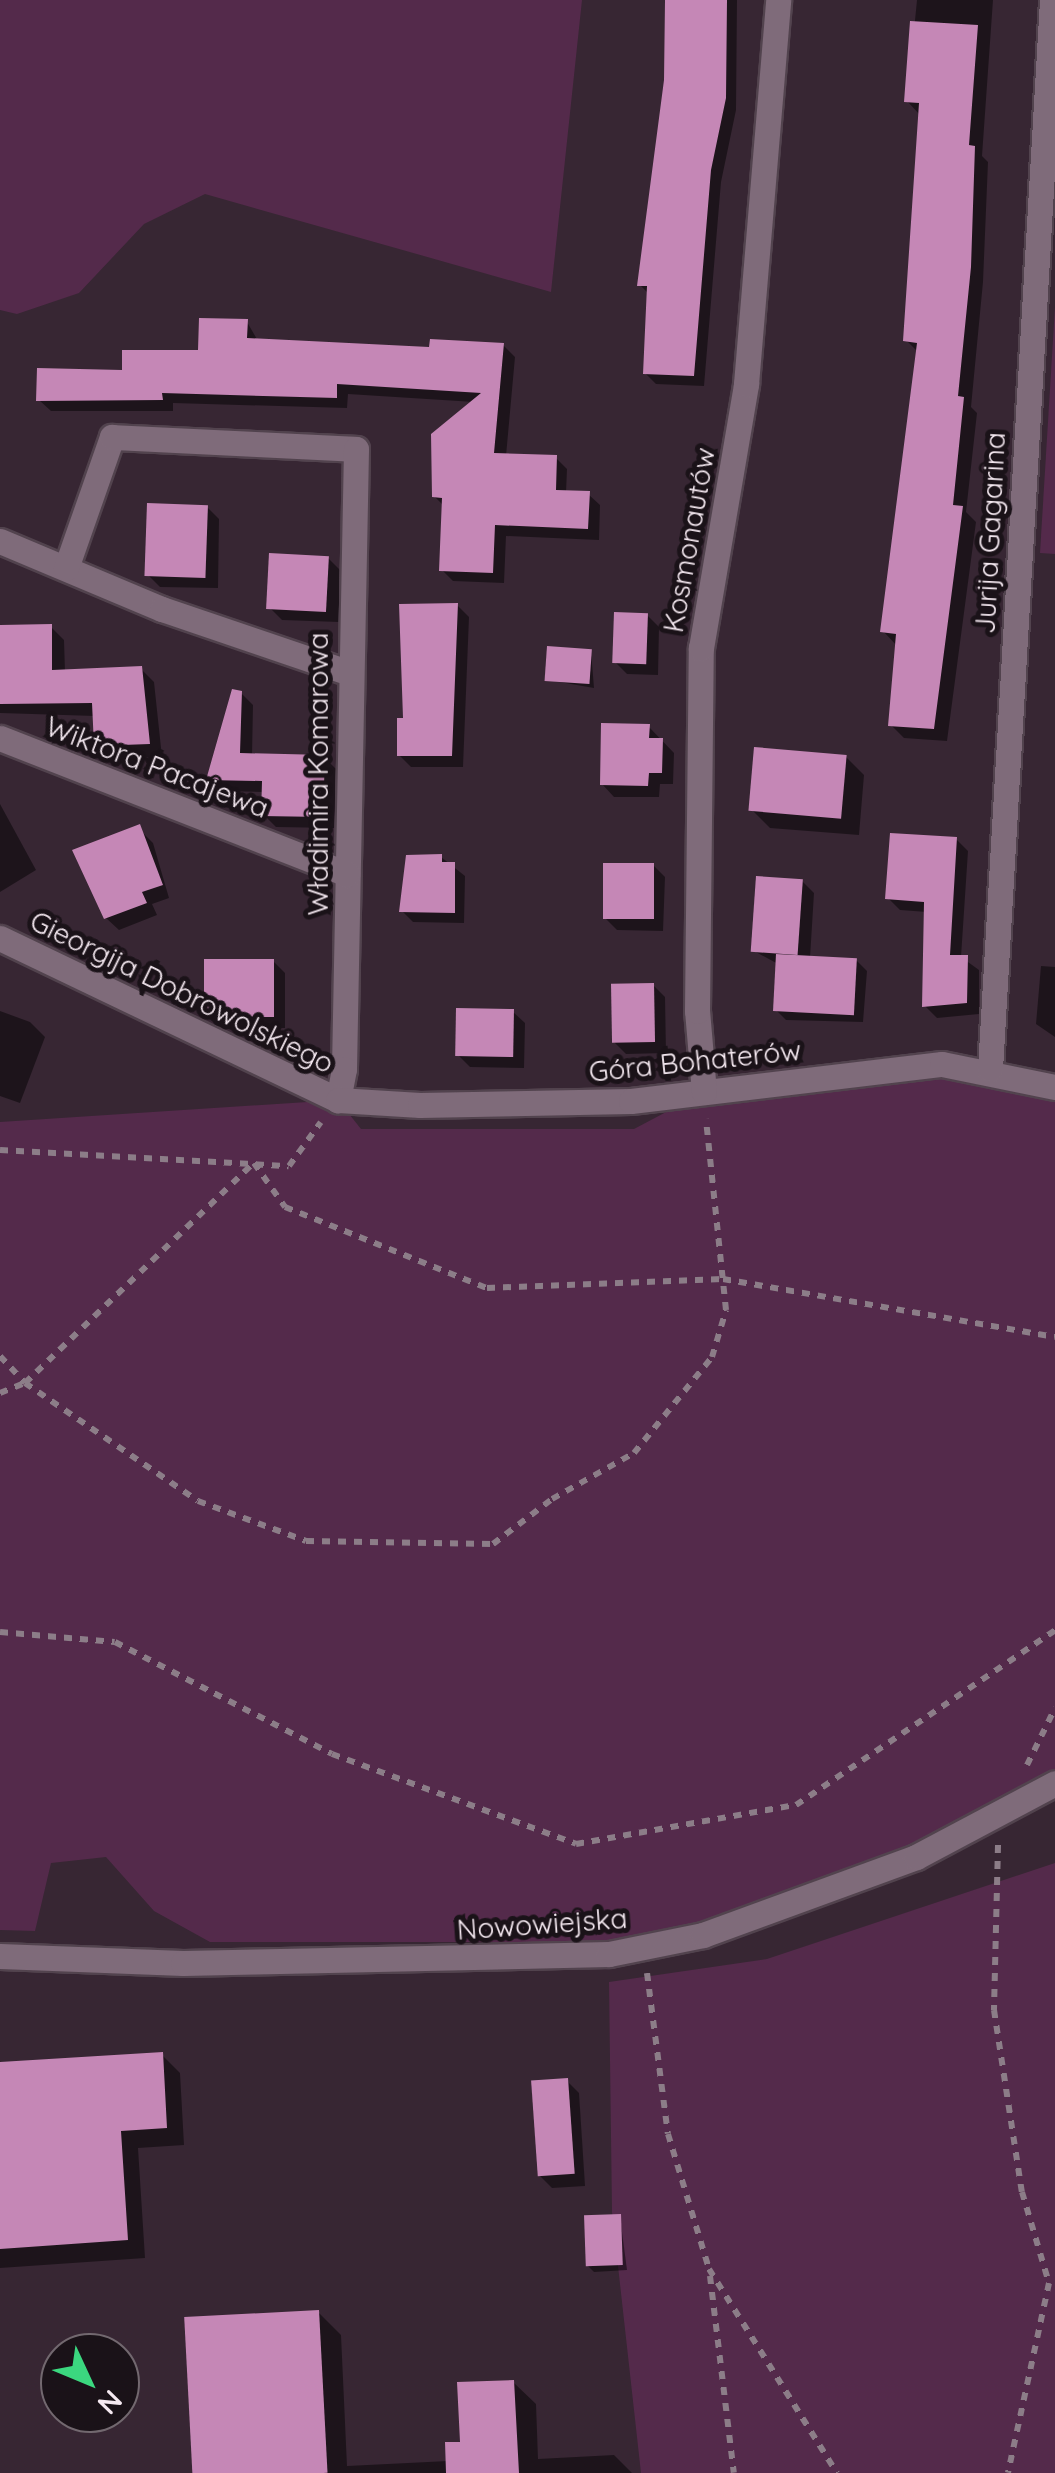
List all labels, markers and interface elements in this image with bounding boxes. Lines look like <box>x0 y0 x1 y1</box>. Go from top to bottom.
street label: Jurija Gagarina <box>968 431 1012 635</box>
street label: Kosmonautów <box>656 445 722 635</box>
street label: Władimira Komarowa <box>301 633 335 915</box>
street label: Wiktora Pacajewa <box>41 709 273 825</box>
street label: Gieorgija Dobrowolskiego <box>25 904 339 1080</box>
street label: Góra Bohaterów <box>587 1033 803 1089</box>
street label: Nowowiejska <box>456 1901 628 1947</box>
north arrow <box>40 2333 140 2433</box>
text: N <box>91 2383 130 2422</box>

